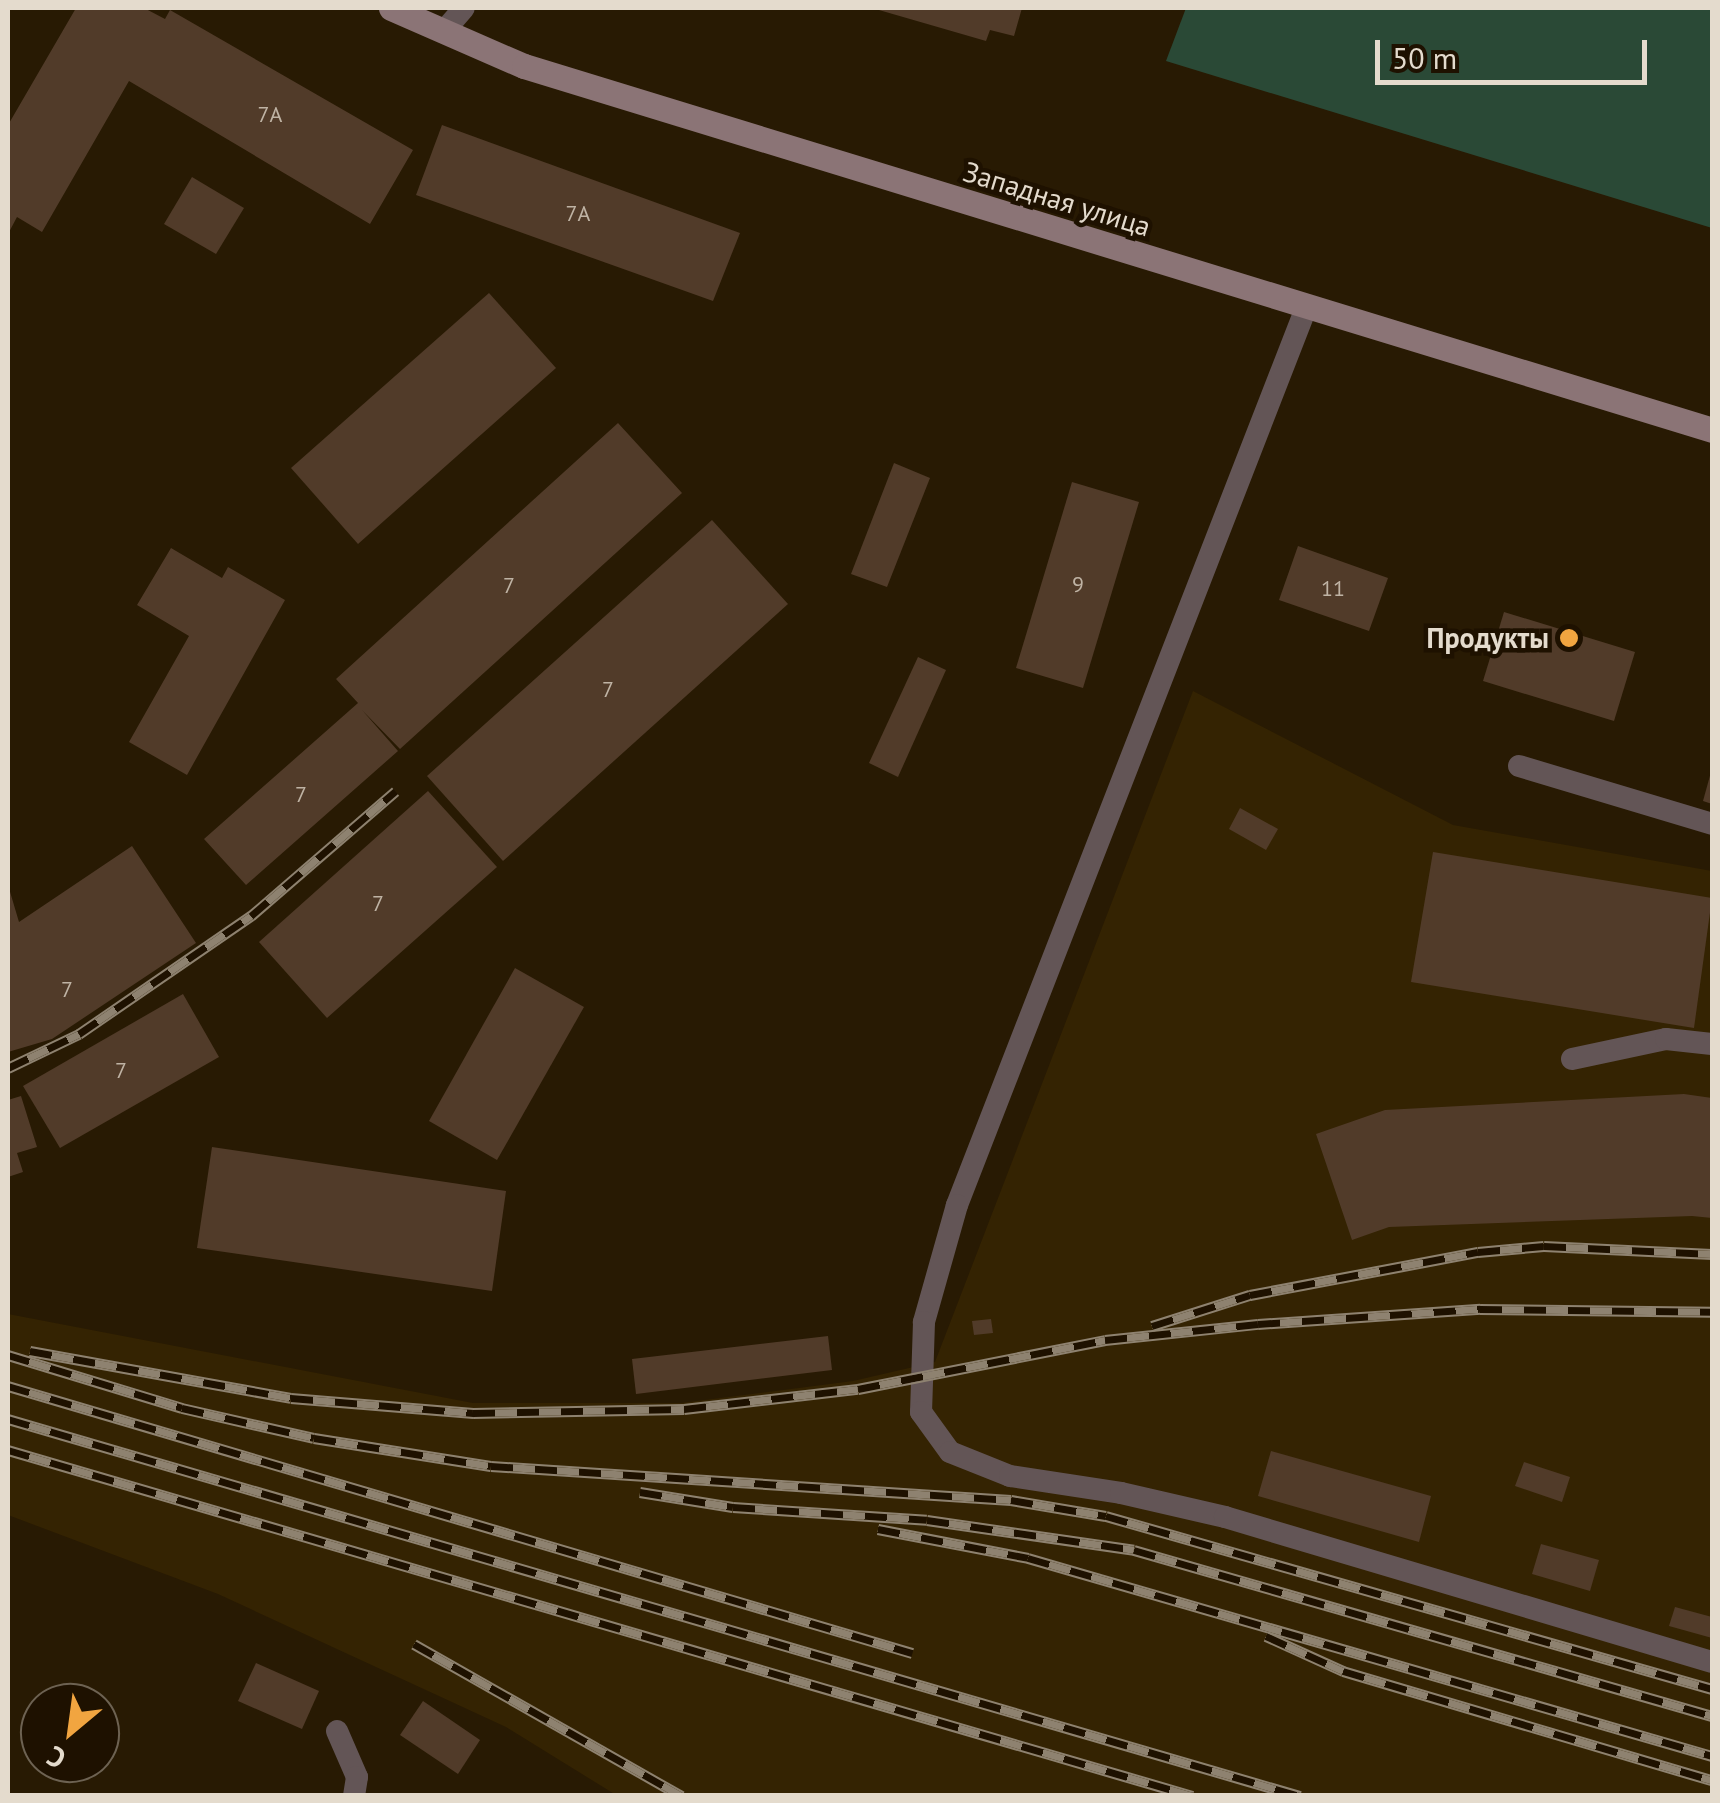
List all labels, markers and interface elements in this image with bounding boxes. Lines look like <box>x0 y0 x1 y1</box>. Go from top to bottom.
scale bar <box>1380 20 1652 82</box>
text: 50 m <box>1392 38 1457 77</box>
house number: 7А <box>258 102 282 128</box>
street label: Западная улица <box>959 155 1155 243</box>
house number: 7А <box>566 201 590 227</box>
house number: 9 <box>1072 572 1084 598</box>
house number: 7 <box>503 573 515 599</box>
house number: 11 <box>1321 576 1345 602</box>
place label: Продукты <box>1427 621 1549 655</box>
marker: Продукты <box>1558 627 1580 649</box>
house number: 7 <box>602 677 614 703</box>
house number: 7 <box>295 782 307 808</box>
house number: 7 <box>372 891 384 917</box>
house number: 7 <box>61 977 73 1003</box>
house number: 7 <box>115 1058 127 1084</box>
north arrow <box>20 1683 120 1783</box>
text: С <box>40 1738 72 1778</box>

